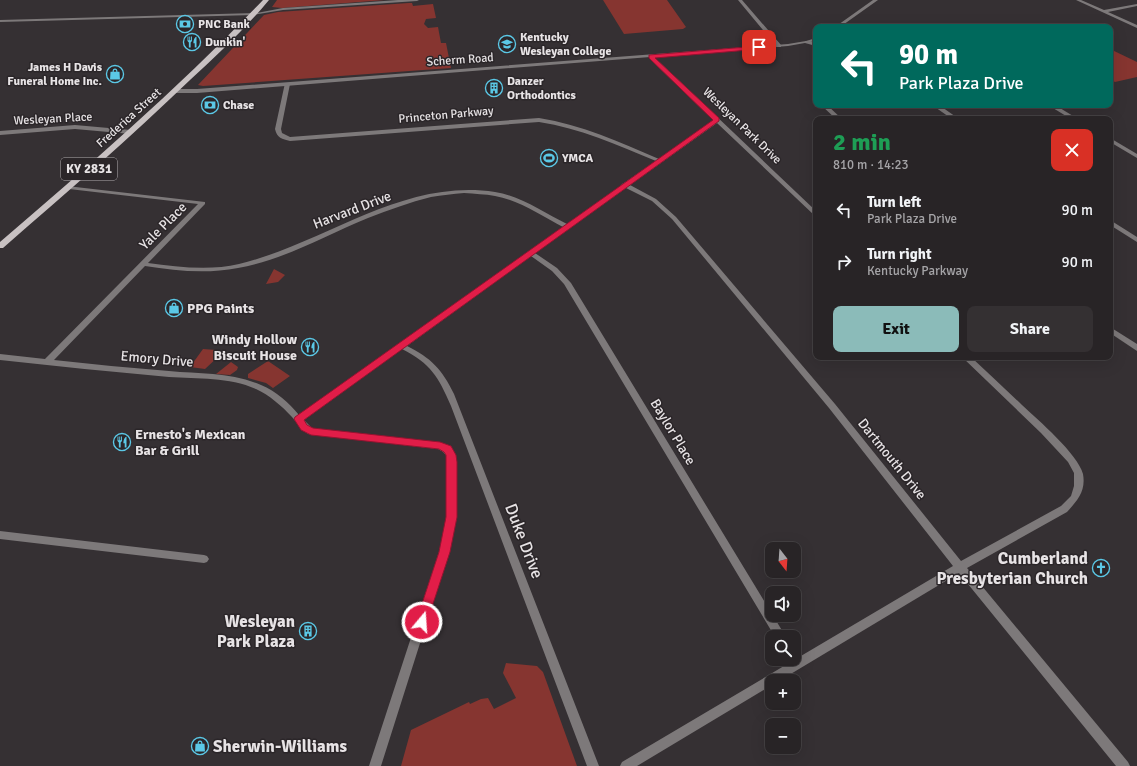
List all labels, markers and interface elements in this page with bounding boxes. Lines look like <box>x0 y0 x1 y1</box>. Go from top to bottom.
bank icon: PNC Bank <box>175 14 195 34</box>
place label: PNC Bank <box>198 17 250 32</box>
place label: Kentucky Wesleyan College <box>520 30 612 59</box>
pin <box>742 30 776 64</box>
restaurant icon: Dunkin' <box>182 32 202 52</box>
school or university icon: Kentucky Wesleyan College <box>497 34 517 54</box>
place label: Dunkin' <box>205 35 246 50</box>
icon: arrive <box>748 36 770 58</box>
text: 90 m <box>899 38 958 72</box>
icon: left <box>833 40 885 92</box>
street label: Scherm Road <box>426 50 494 70</box>
place label: James H Davis Funeral Home Inc. <box>7 60 103 89</box>
shop icon: James H Davis Funeral Home Inc. <box>105 64 125 84</box>
text: Park Plaza Drive <box>899 72 1024 94</box>
place label: Danzer Orthodontics <box>507 74 577 103</box>
building icon: Danzer Orthodontics <box>484 78 504 98</box>
street label: Frederica Street <box>93 85 165 151</box>
street label: Wesleyan Park Drive <box>700 85 784 167</box>
bank icon: Chase <box>200 95 220 115</box>
place label: Chase <box>223 98 254 113</box>
street label: Princeton Parkway <box>398 103 495 127</box>
street label: Wesleyan Place <box>13 109 93 129</box>
text: 2 min <box>833 127 891 157</box>
button: close <box>1051 129 1093 171</box>
sports icon: YMCA <box>539 148 559 168</box>
place label: YMCA <box>561 151 594 166</box>
text: 810 m · 14:23 <box>833 157 909 173</box>
road number: KY 2831 <box>61 158 117 180</box>
street label: Harvard Drive <box>310 187 394 233</box>
text: Turn left <box>867 193 921 211</box>
street label: Yale Place <box>136 199 190 253</box>
icon: left <box>833 199 855 221</box>
text: 90 m <box>1062 201 1093 219</box>
text: Park Plaza Drive <box>867 211 957 227</box>
text: Turn right <box>867 245 932 263</box>
icon: right <box>833 251 855 273</box>
text: 90 m <box>1062 253 1093 271</box>
text: Kentucky Parkway <box>867 263 968 279</box>
shop icon: PPG Paints <box>164 298 184 318</box>
place label: PPG Paints <box>187 300 254 317</box>
button: Exit <box>833 306 959 352</box>
button: Share <box>967 306 1093 352</box>
place label: Windy Hollow Biscuit House <box>212 331 297 364</box>
restaurant icon: Windy Hollow Biscuit House <box>300 337 320 357</box>
street label: Emory Drive <box>120 347 194 371</box>
street label: Baylor Place <box>647 396 699 468</box>
street label: Dartmouth Drive <box>854 415 930 503</box>
place label: Ernesto's Mexican Bar & Grill <box>135 426 246 459</box>
restaurant icon: Ernesto's Mexican Bar & Grill <box>112 432 132 452</box>
street label: Duke Drive <box>500 500 548 582</box>
north arrow <box>765 542 801 578</box>
map controls <box>765 542 801 754</box>
place label: Cumberland Presbyterian Church <box>936 548 1088 589</box>
church icon: Cumberland Presbyterian Church <box>1091 558 1111 578</box>
button: sound <box>765 586 801 622</box>
position arrow <box>401 601 443 643</box>
place label: Wesleyan Park Plaza <box>217 611 295 652</box>
building icon: Wesleyan Park Plaza <box>298 621 318 641</box>
button: search <box>765 630 801 666</box>
button: + <box>765 674 801 710</box>
button: − <box>765 718 801 754</box>
shop icon: Sherwin-Williams <box>190 736 210 756</box>
place label: Sherwin-Williams <box>213 736 348 757</box>

